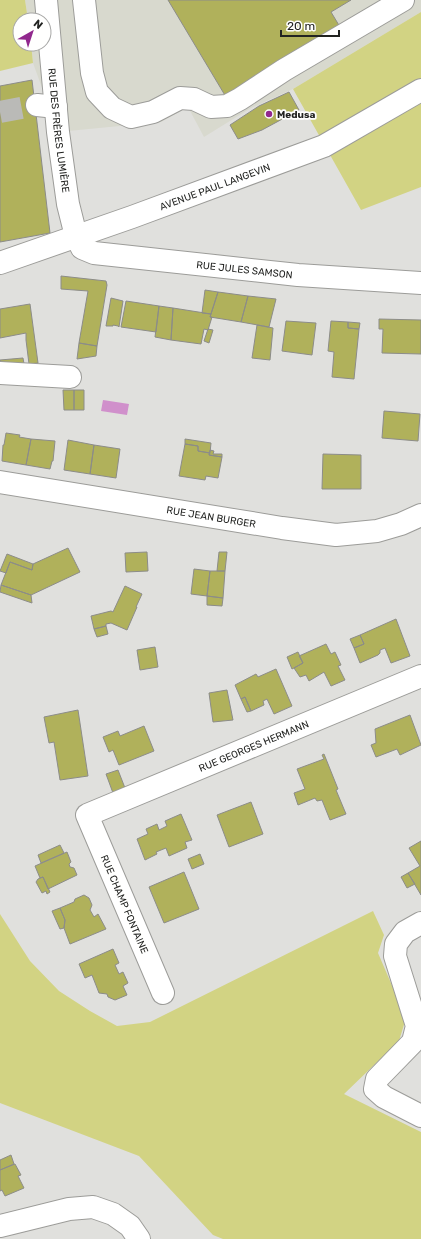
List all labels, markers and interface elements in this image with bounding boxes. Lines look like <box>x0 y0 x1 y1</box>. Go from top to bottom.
north arrow <box>12 12 52 52</box>
scale bar <box>281 12 339 38</box>
text: N <box>31 17 45 32</box>
text: 20 m <box>287 19 315 33</box>
street label: RUE DES FRÈRES LUMIÈRE <box>45 68 71 194</box>
marker: Medusa <box>264 109 274 119</box>
place label: Medusa <box>277 109 315 121</box>
street label: AVENUE PAUL LANGEVIN <box>158 161 272 213</box>
street label: RUE JULES SAMSON <box>196 259 293 281</box>
street label: RUE JEAN BURGER <box>166 504 257 531</box>
street label: RUE GEORGES HERMANN <box>197 718 311 775</box>
street label: RUE CHAMP FONTAINE <box>98 853 150 956</box>

